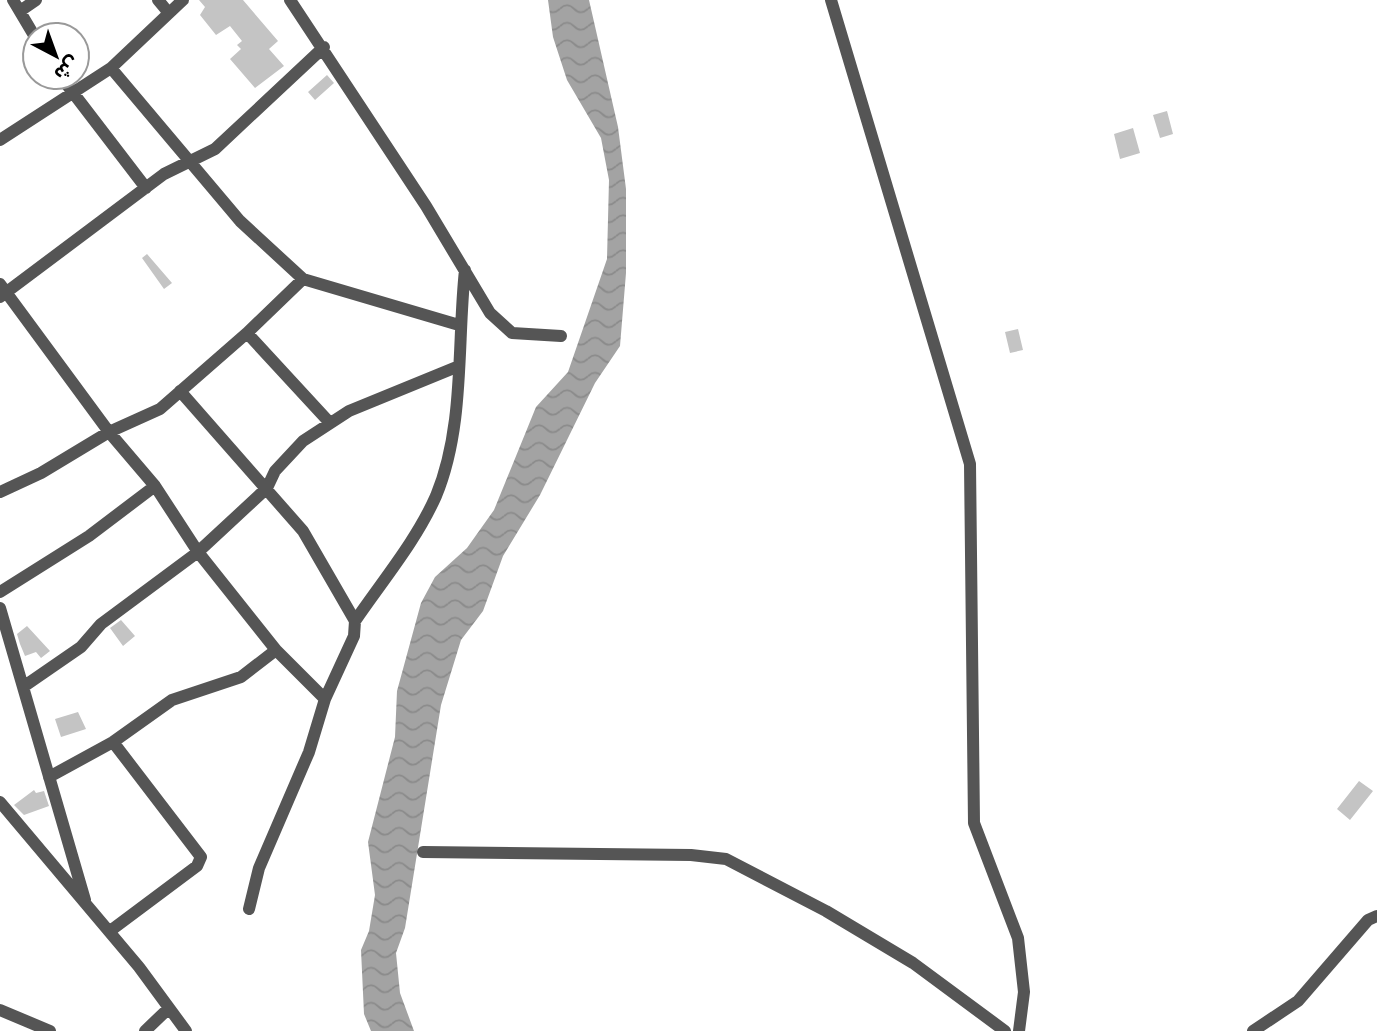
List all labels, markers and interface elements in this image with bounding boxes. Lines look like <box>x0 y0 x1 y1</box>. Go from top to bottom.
north arrow <box>21 21 91 91</box>
text: ش <box>50 52 84 85</box>

